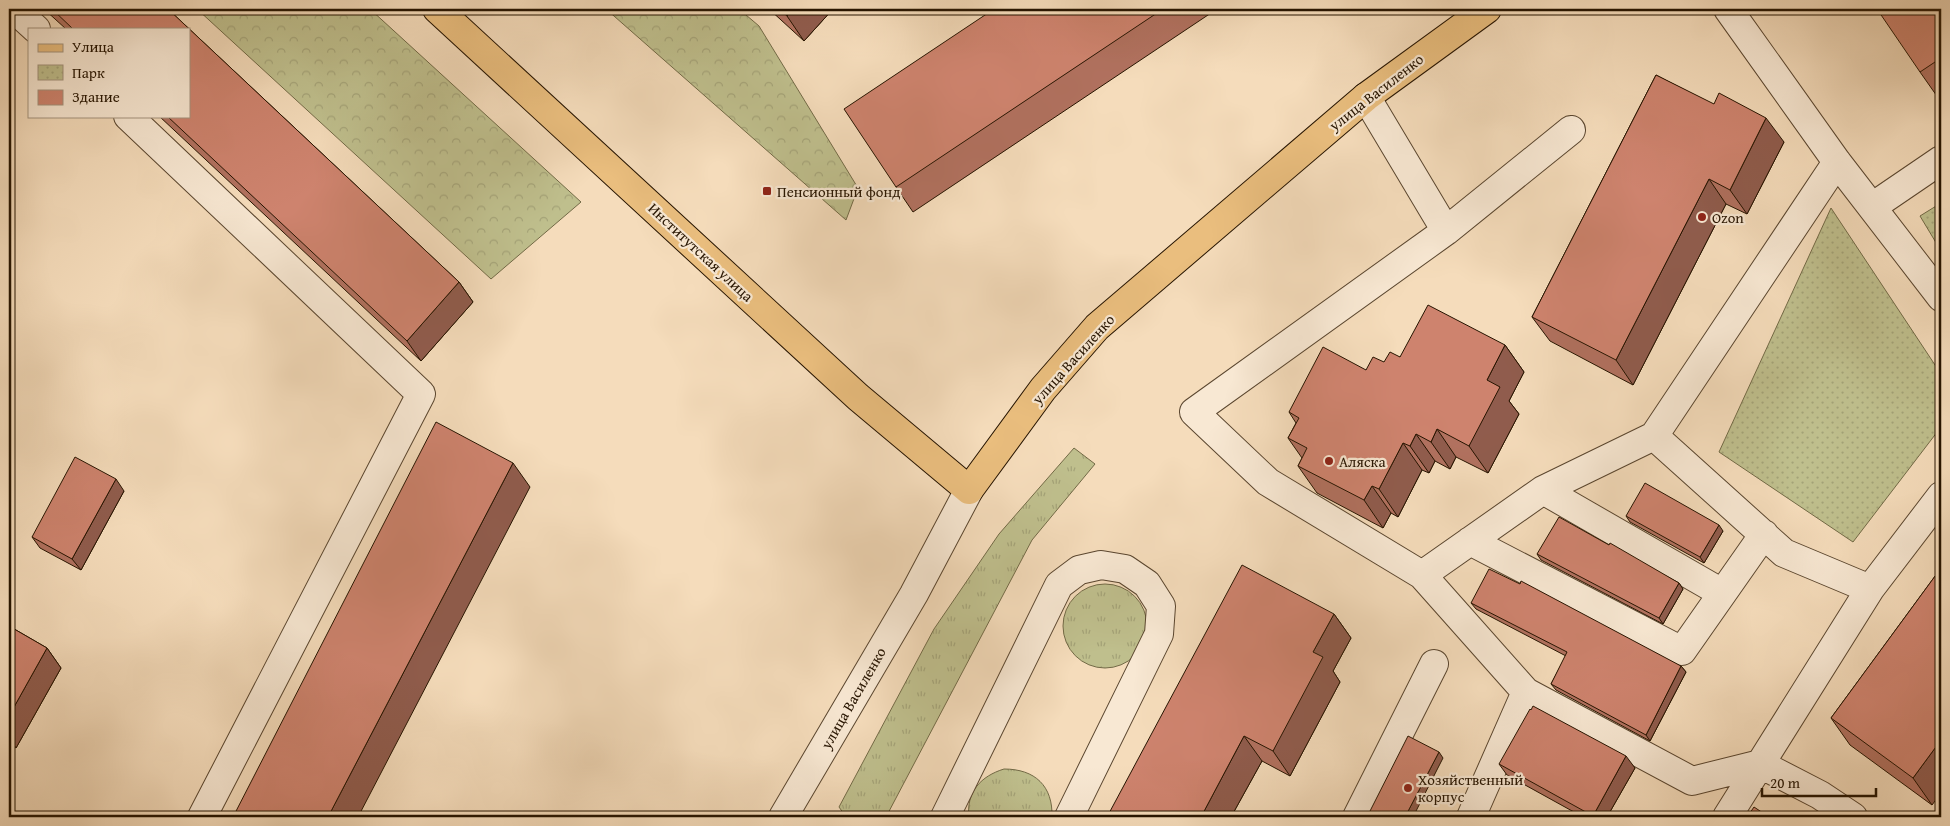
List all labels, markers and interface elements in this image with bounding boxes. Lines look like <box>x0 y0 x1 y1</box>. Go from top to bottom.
legend <box>28 28 190 118</box>
text: Улица <box>72 36 115 57</box>
street label: улица Василенко <box>1324 48 1428 136</box>
text: Парк <box>72 62 105 83</box>
text: Здание <box>72 86 120 107</box>
place label: Пенсионный фонд <box>777 181 900 202</box>
marker: Пенсионный фонд <box>761 185 773 197</box>
street label: Институтская улица <box>644 198 759 307</box>
place label: Ozon <box>1712 207 1744 228</box>
marker: Ozon <box>1696 211 1708 223</box>
street label: улица Василенко <box>1026 309 1119 409</box>
place label: Аляска <box>1339 451 1386 472</box>
marker: Аляска <box>1323 455 1335 467</box>
street label: улица Василенко <box>815 643 891 754</box>
scale bar <box>1762 766 1876 798</box>
place label: Хозяйственный корпус <box>1418 769 1523 807</box>
text: 20 m <box>1770 772 1801 793</box>
marker: Хозяйственный корпус <box>1402 782 1414 794</box>

